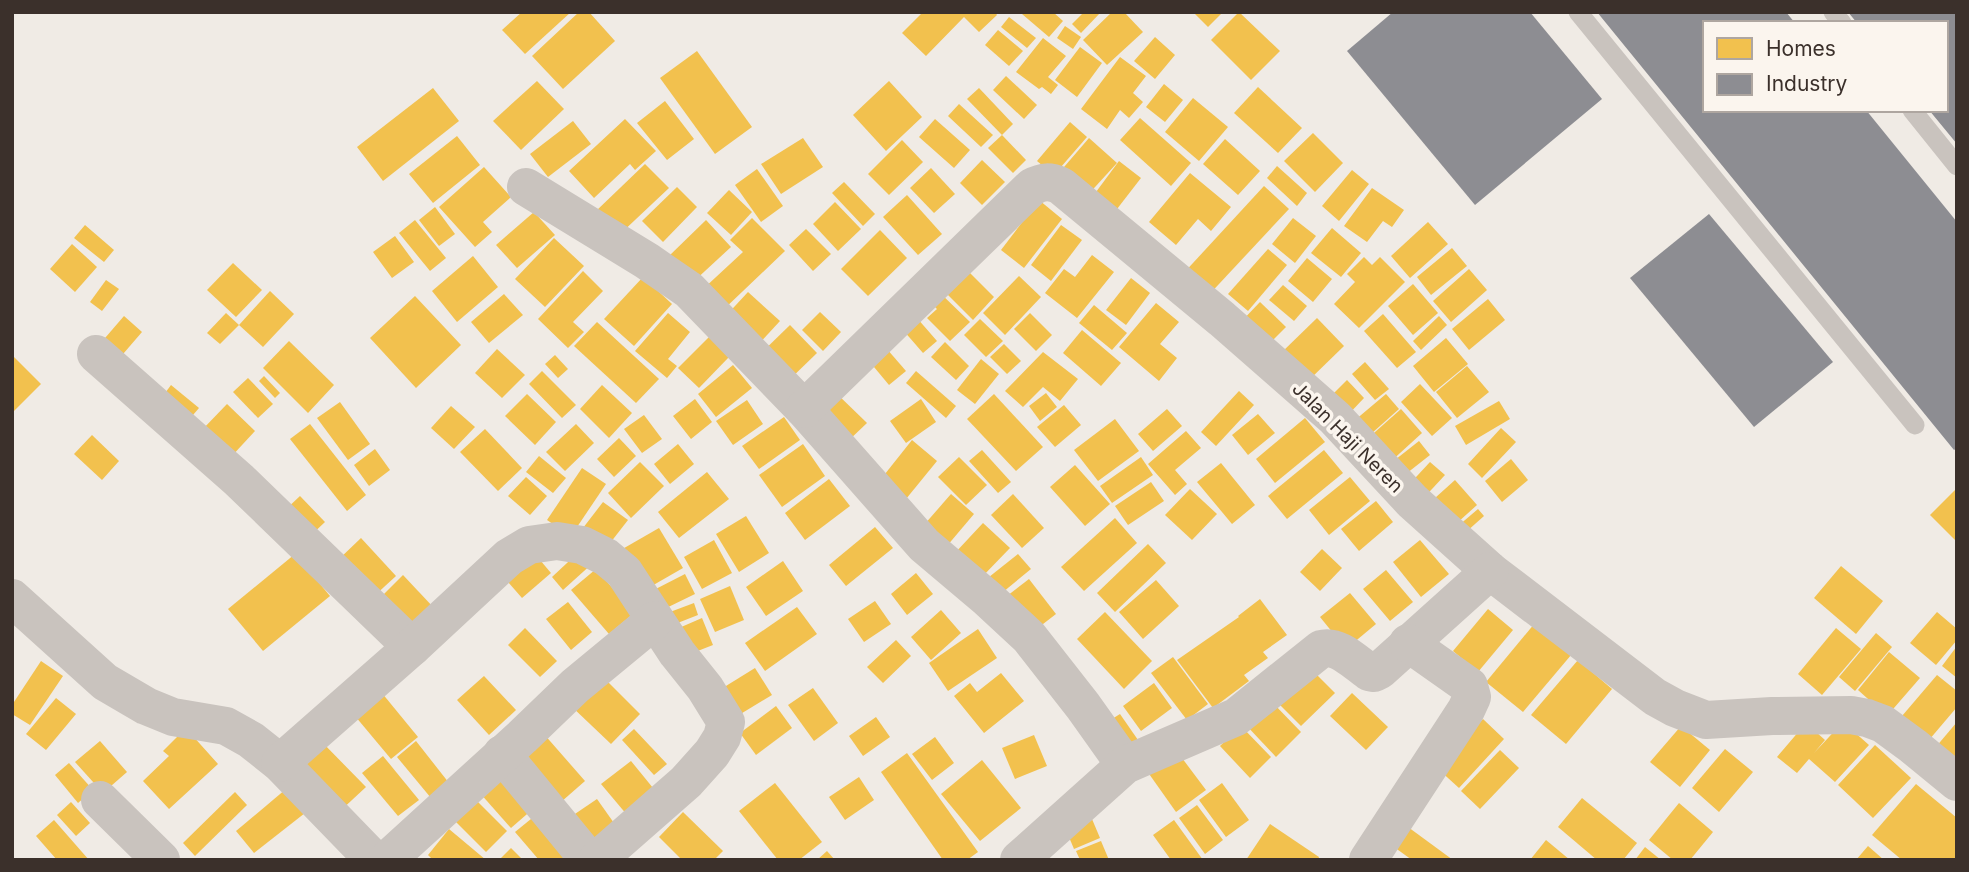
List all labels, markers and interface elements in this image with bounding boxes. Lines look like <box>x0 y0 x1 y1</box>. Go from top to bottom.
legend <box>1703 21 1948 112</box>
text: Homes <box>1766 36 1836 61</box>
text: Industry <box>1766 71 1848 96</box>
street label: Jalan Haji Neren <box>1287 377 1408 498</box>

